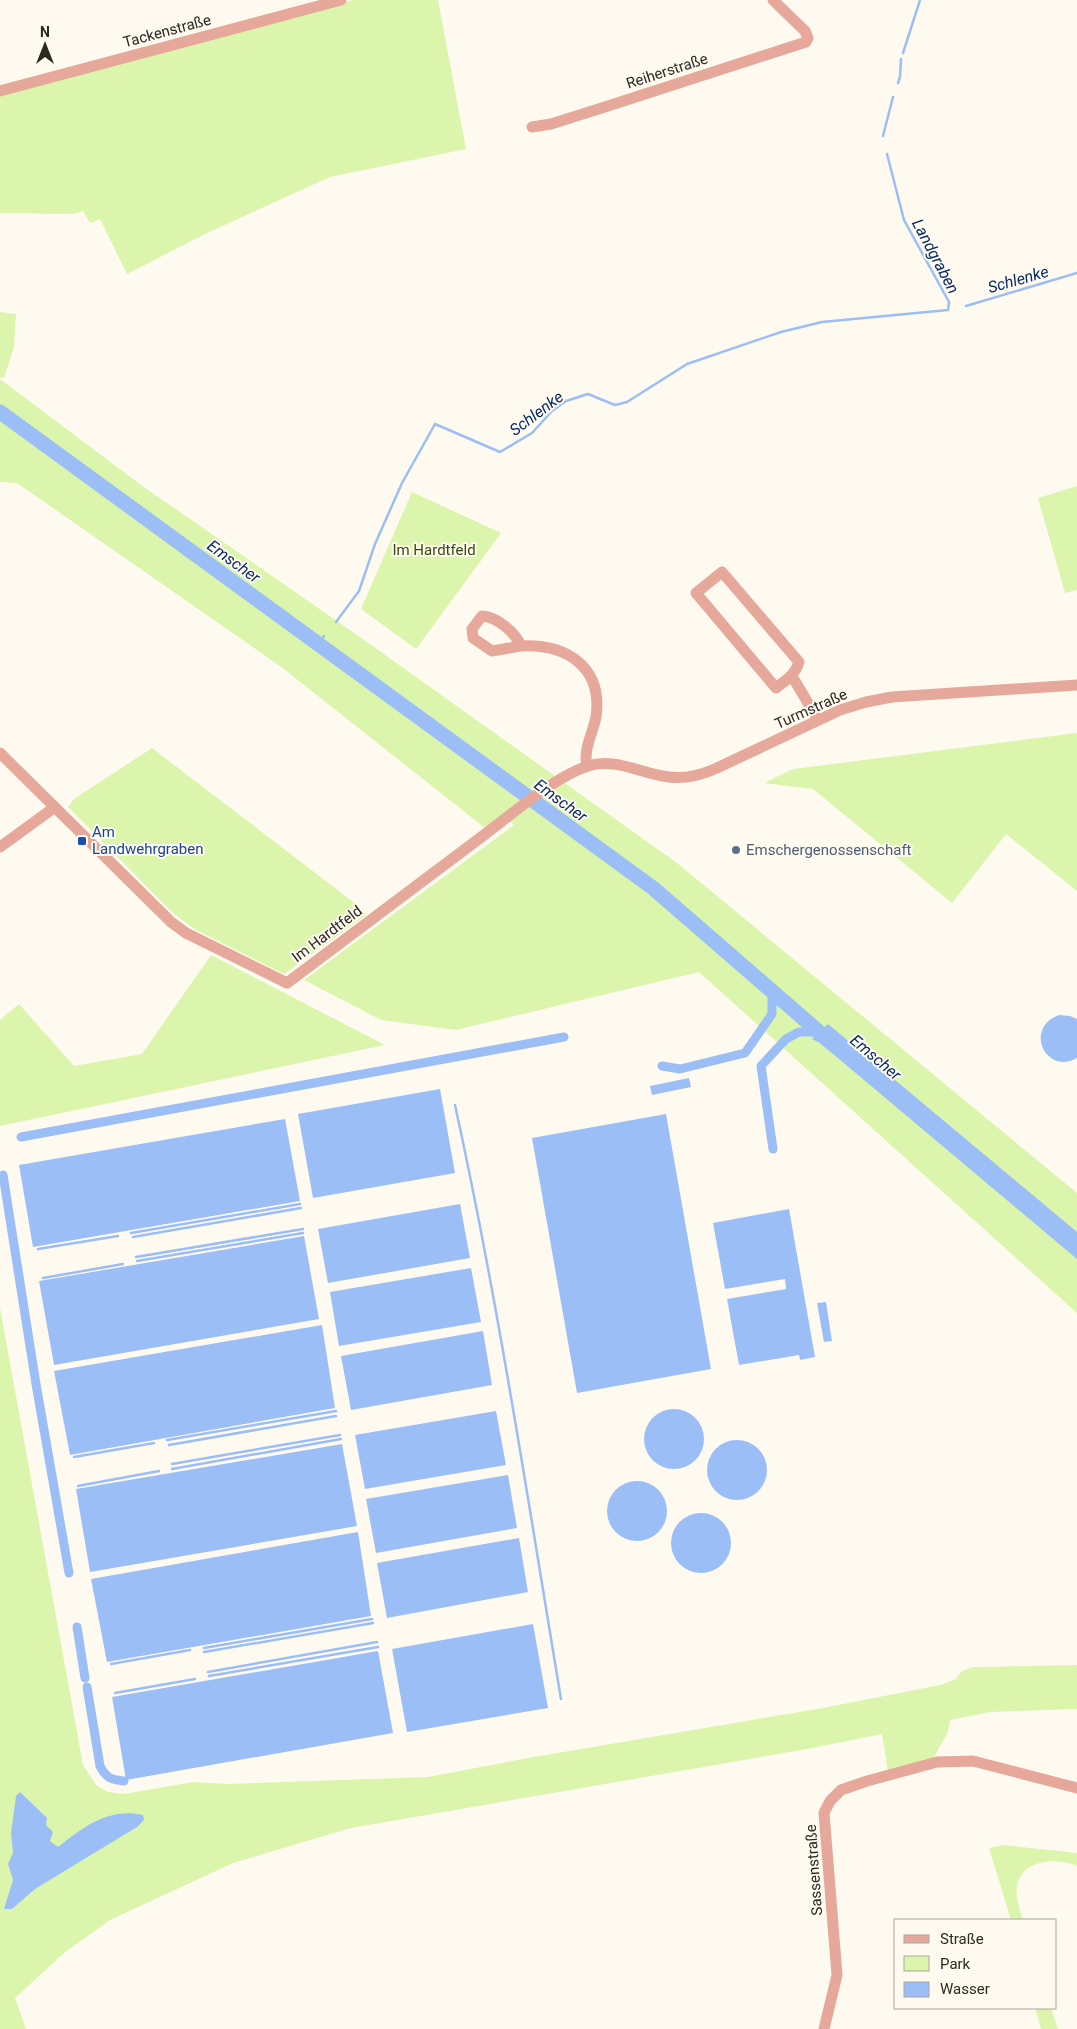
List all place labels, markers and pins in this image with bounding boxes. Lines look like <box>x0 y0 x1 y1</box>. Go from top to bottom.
place label: Am Landwehrgraben <box>92 823 203 858</box>
marker: Am Landwehrgraben <box>76 835 88 847</box>
place label: Emschergenossenschaft <box>746 841 912 859</box>
marker: Emschergenossenschaft <box>730 844 742 856</box>

